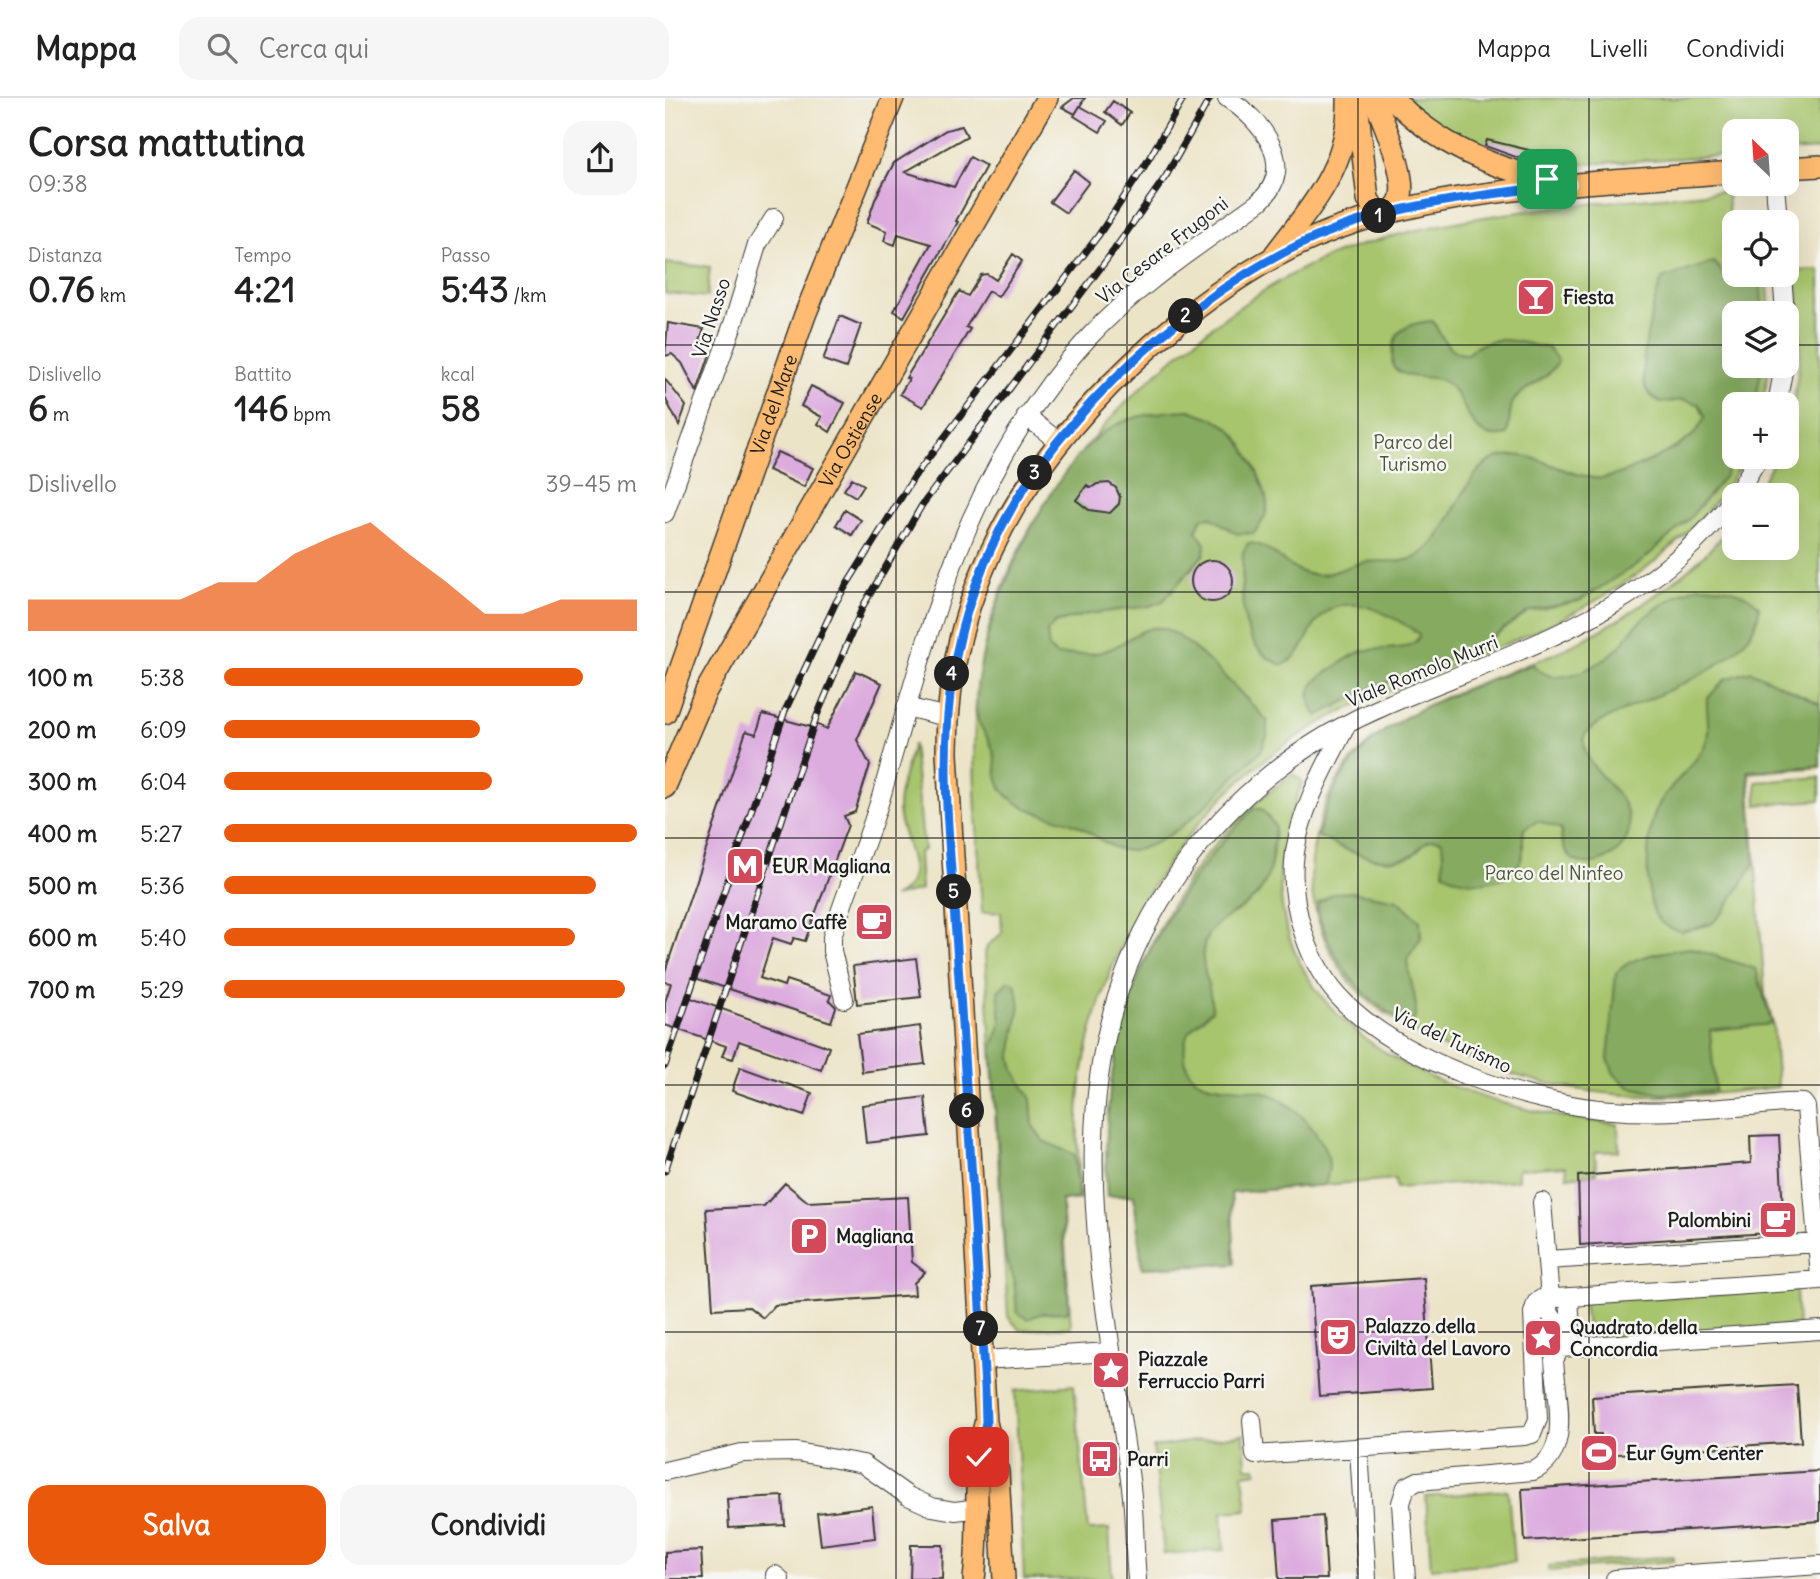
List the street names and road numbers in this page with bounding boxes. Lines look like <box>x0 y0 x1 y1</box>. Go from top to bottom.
street label: Via Cesare Frugoni <box>1091 191 1233 309</box>
street label: Via Nasso <box>687 275 735 361</box>
street label: Via del Mare <box>745 351 802 458</box>
street label: Via Ostiense <box>814 388 887 492</box>
street label: Viale Romolo Murri <box>1343 630 1501 712</box>
street label: Via del Turismo <box>1388 1002 1516 1078</box>

